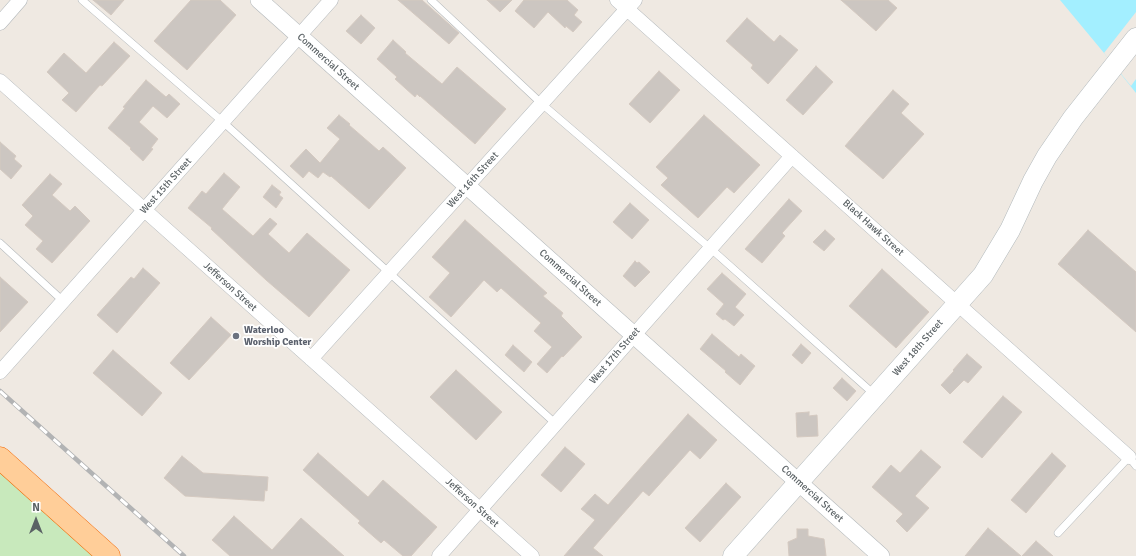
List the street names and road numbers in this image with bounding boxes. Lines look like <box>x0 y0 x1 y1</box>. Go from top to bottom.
street label: Commercial Street <box>294 31 362 93</box>
street label: West 16th Street <box>445 150 501 210</box>
street label: West 15th Street <box>138 156 194 216</box>
street label: Black Hawk Street <box>840 197 906 259</box>
street label: Commercial Street <box>536 247 604 309</box>
street label: Jefferson Street <box>201 260 259 314</box>
street label: West 18th Street <box>890 317 946 379</box>
street label: West 17th Street <box>587 325 643 387</box>
street label: Commercial Street <box>778 463 846 525</box>
street label: Jefferson Street <box>443 476 501 530</box>

